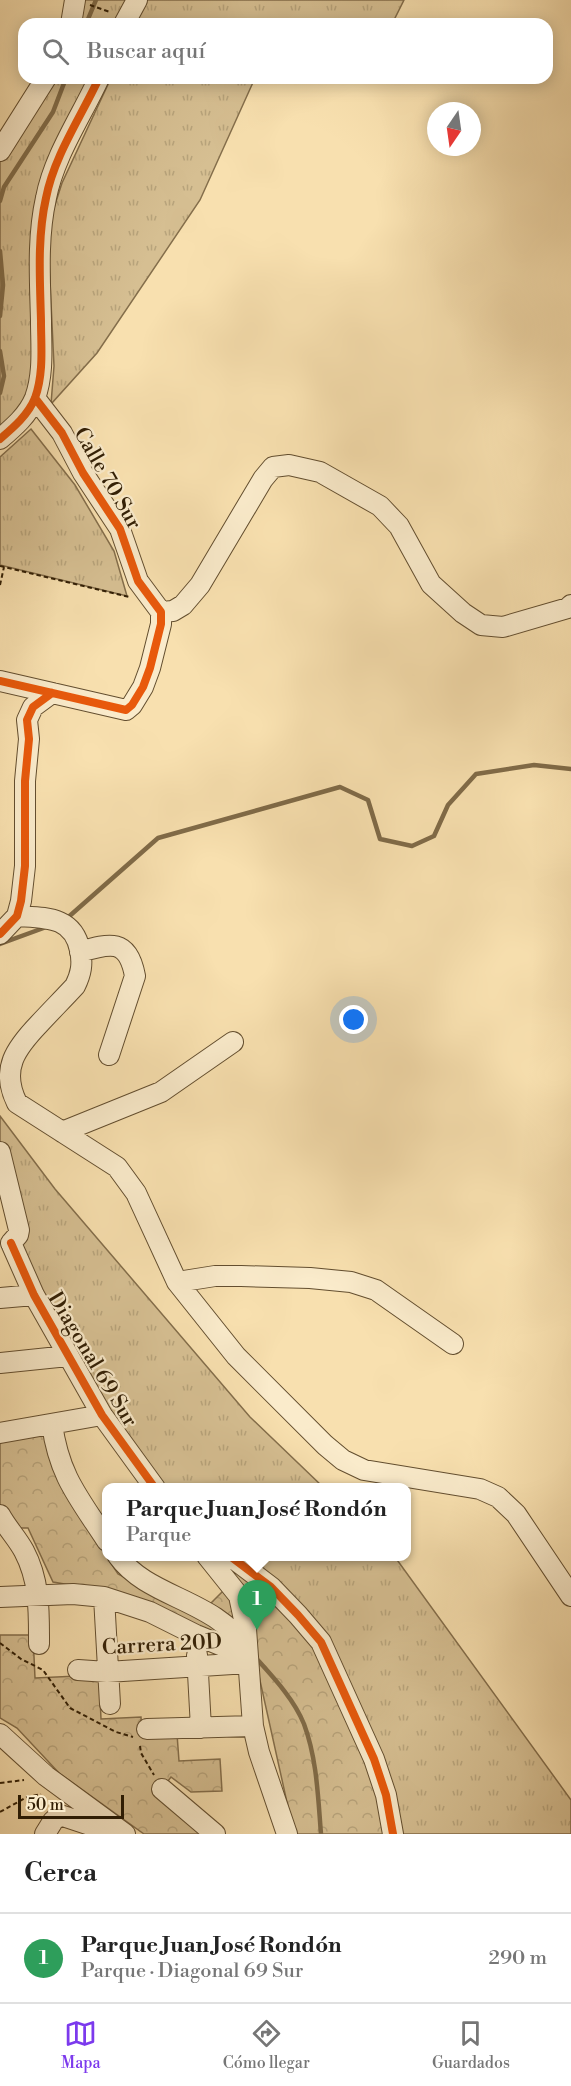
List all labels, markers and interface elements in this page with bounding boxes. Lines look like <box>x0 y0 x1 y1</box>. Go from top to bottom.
search box <box>18 18 553 84</box>
icon: search <box>39 35 72 68</box>
text: Buscar aquí <box>87 38 205 65</box>
north arrow <box>427 102 481 156</box>
street label: Calle 70 Sur <box>67 423 147 534</box>
your location <box>339 1005 368 1034</box>
street label: Diagonal 69 Sur <box>42 1287 143 1432</box>
popup <box>102 1483 411 1561</box>
text: Parque Juan José Rondón <box>126 1496 387 1523</box>
text: Parque <box>126 1523 191 1548</box>
pin: 1 <box>238 1580 276 1630</box>
street label: Carrera 20D <box>101 1629 223 1661</box>
scale bar <box>18 1792 124 1820</box>
text: 50 m <box>27 1795 64 1815</box>
text: Cerca <box>24 1857 97 1889</box>
text: Parque Juan José Rondón <box>81 1932 342 1959</box>
text: 1 <box>39 1946 48 1971</box>
text: 290 m <box>489 1946 547 1971</box>
text: Parque · Diagonal 69 Sur <box>81 1959 303 1984</box>
tab: Mapa <box>61 2017 101 2073</box>
tab: Cómo llegar <box>223 2017 310 2073</box>
tab: Guardados <box>432 2017 510 2073</box>

